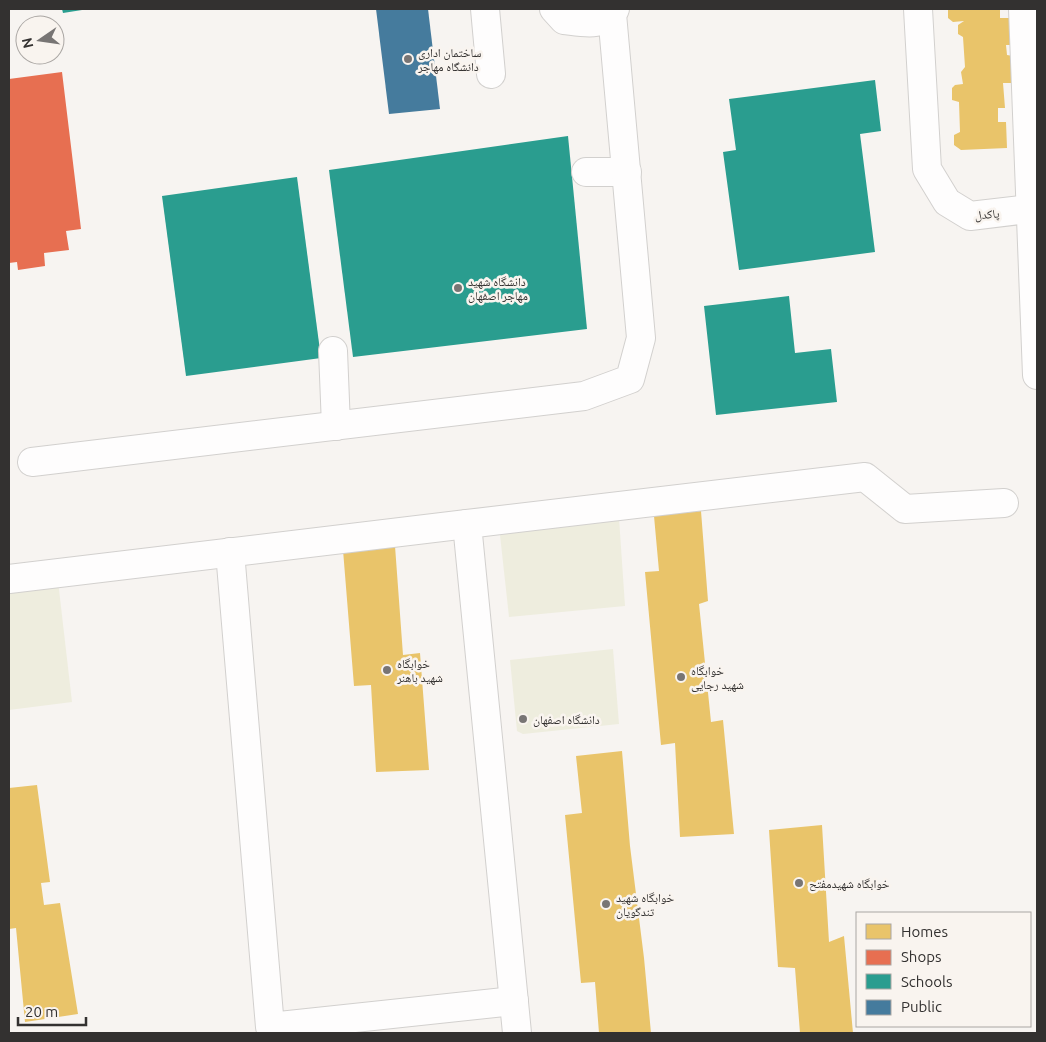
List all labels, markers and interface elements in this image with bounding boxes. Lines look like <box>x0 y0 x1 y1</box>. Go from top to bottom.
north arrow <box>15 15 65 65</box>
text: N <box>18 36 36 50</box>
place label: ساختمان اداری دانشگاه مهاجر <box>417 46 481 74</box>
marker: ساختمان اداری دانشگاه مهاجر <box>402 53 414 65</box>
street label: پاکدل <box>974 206 1001 223</box>
place label: دانشگاه شهید مهاجر اصفهان <box>468 275 528 303</box>
marker: دانشگاه شهید مهاجر اصفهان <box>452 282 464 294</box>
place label: خوابگاه شهید باهنر <box>396 657 443 685</box>
marker: خوابگاه شهید باهنر <box>381 664 393 676</box>
place label: خوابگاه شهید رجایی <box>691 664 744 692</box>
marker: خوابگاه شهید رجایی <box>675 671 687 683</box>
marker: دانشگاه اصفهان <box>517 713 529 725</box>
place label: دانشگاه اصفهان <box>533 713 600 727</box>
marker: خوابگاه شهیدمفتح <box>793 877 805 889</box>
place label: خوابگاه شهیدمفتح <box>809 877 890 891</box>
place label: خوابگاه شهید تندگویان <box>616 891 674 919</box>
marker: خوابگاه شهید تندگویان <box>600 898 612 910</box>
legend <box>856 912 1031 1027</box>
text: Homes <box>901 923 948 940</box>
text: Shops <box>901 948 942 965</box>
text: Schools <box>901 973 952 990</box>
scale bar <box>18 994 85 1026</box>
text: Public <box>901 998 942 1015</box>
text: 20 m <box>25 1003 58 1020</box>

